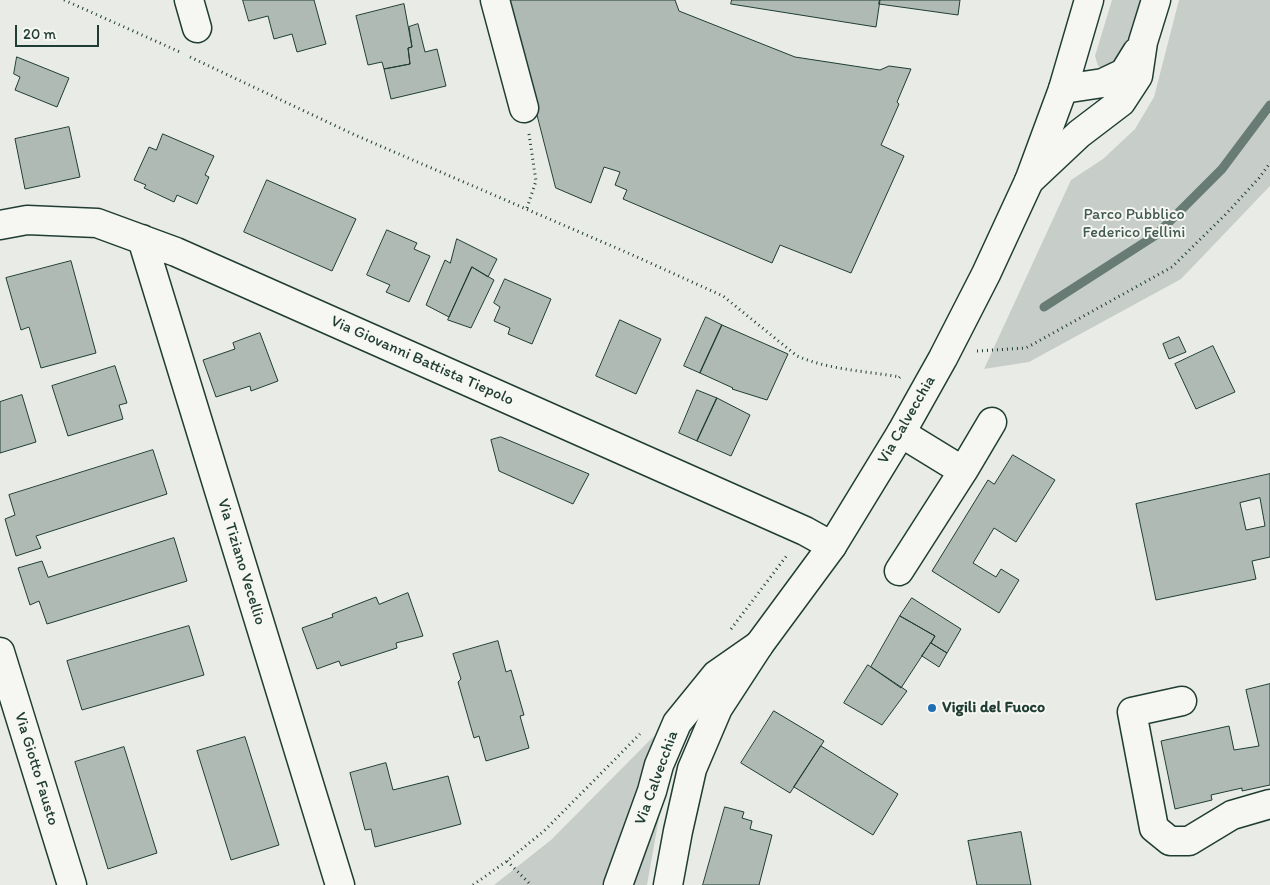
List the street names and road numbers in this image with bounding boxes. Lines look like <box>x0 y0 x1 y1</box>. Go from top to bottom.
street label: Via Giovanni Battista Tiepolo <box>327 312 517 410</box>
street label: Via Calvecchia <box>874 372 940 468</box>
street label: Via Tiziano Vecellio <box>213 497 269 627</box>
street label: Via Giotto Fausto <box>10 710 62 828</box>
street label: Via Calvecchia <box>631 728 683 828</box>

